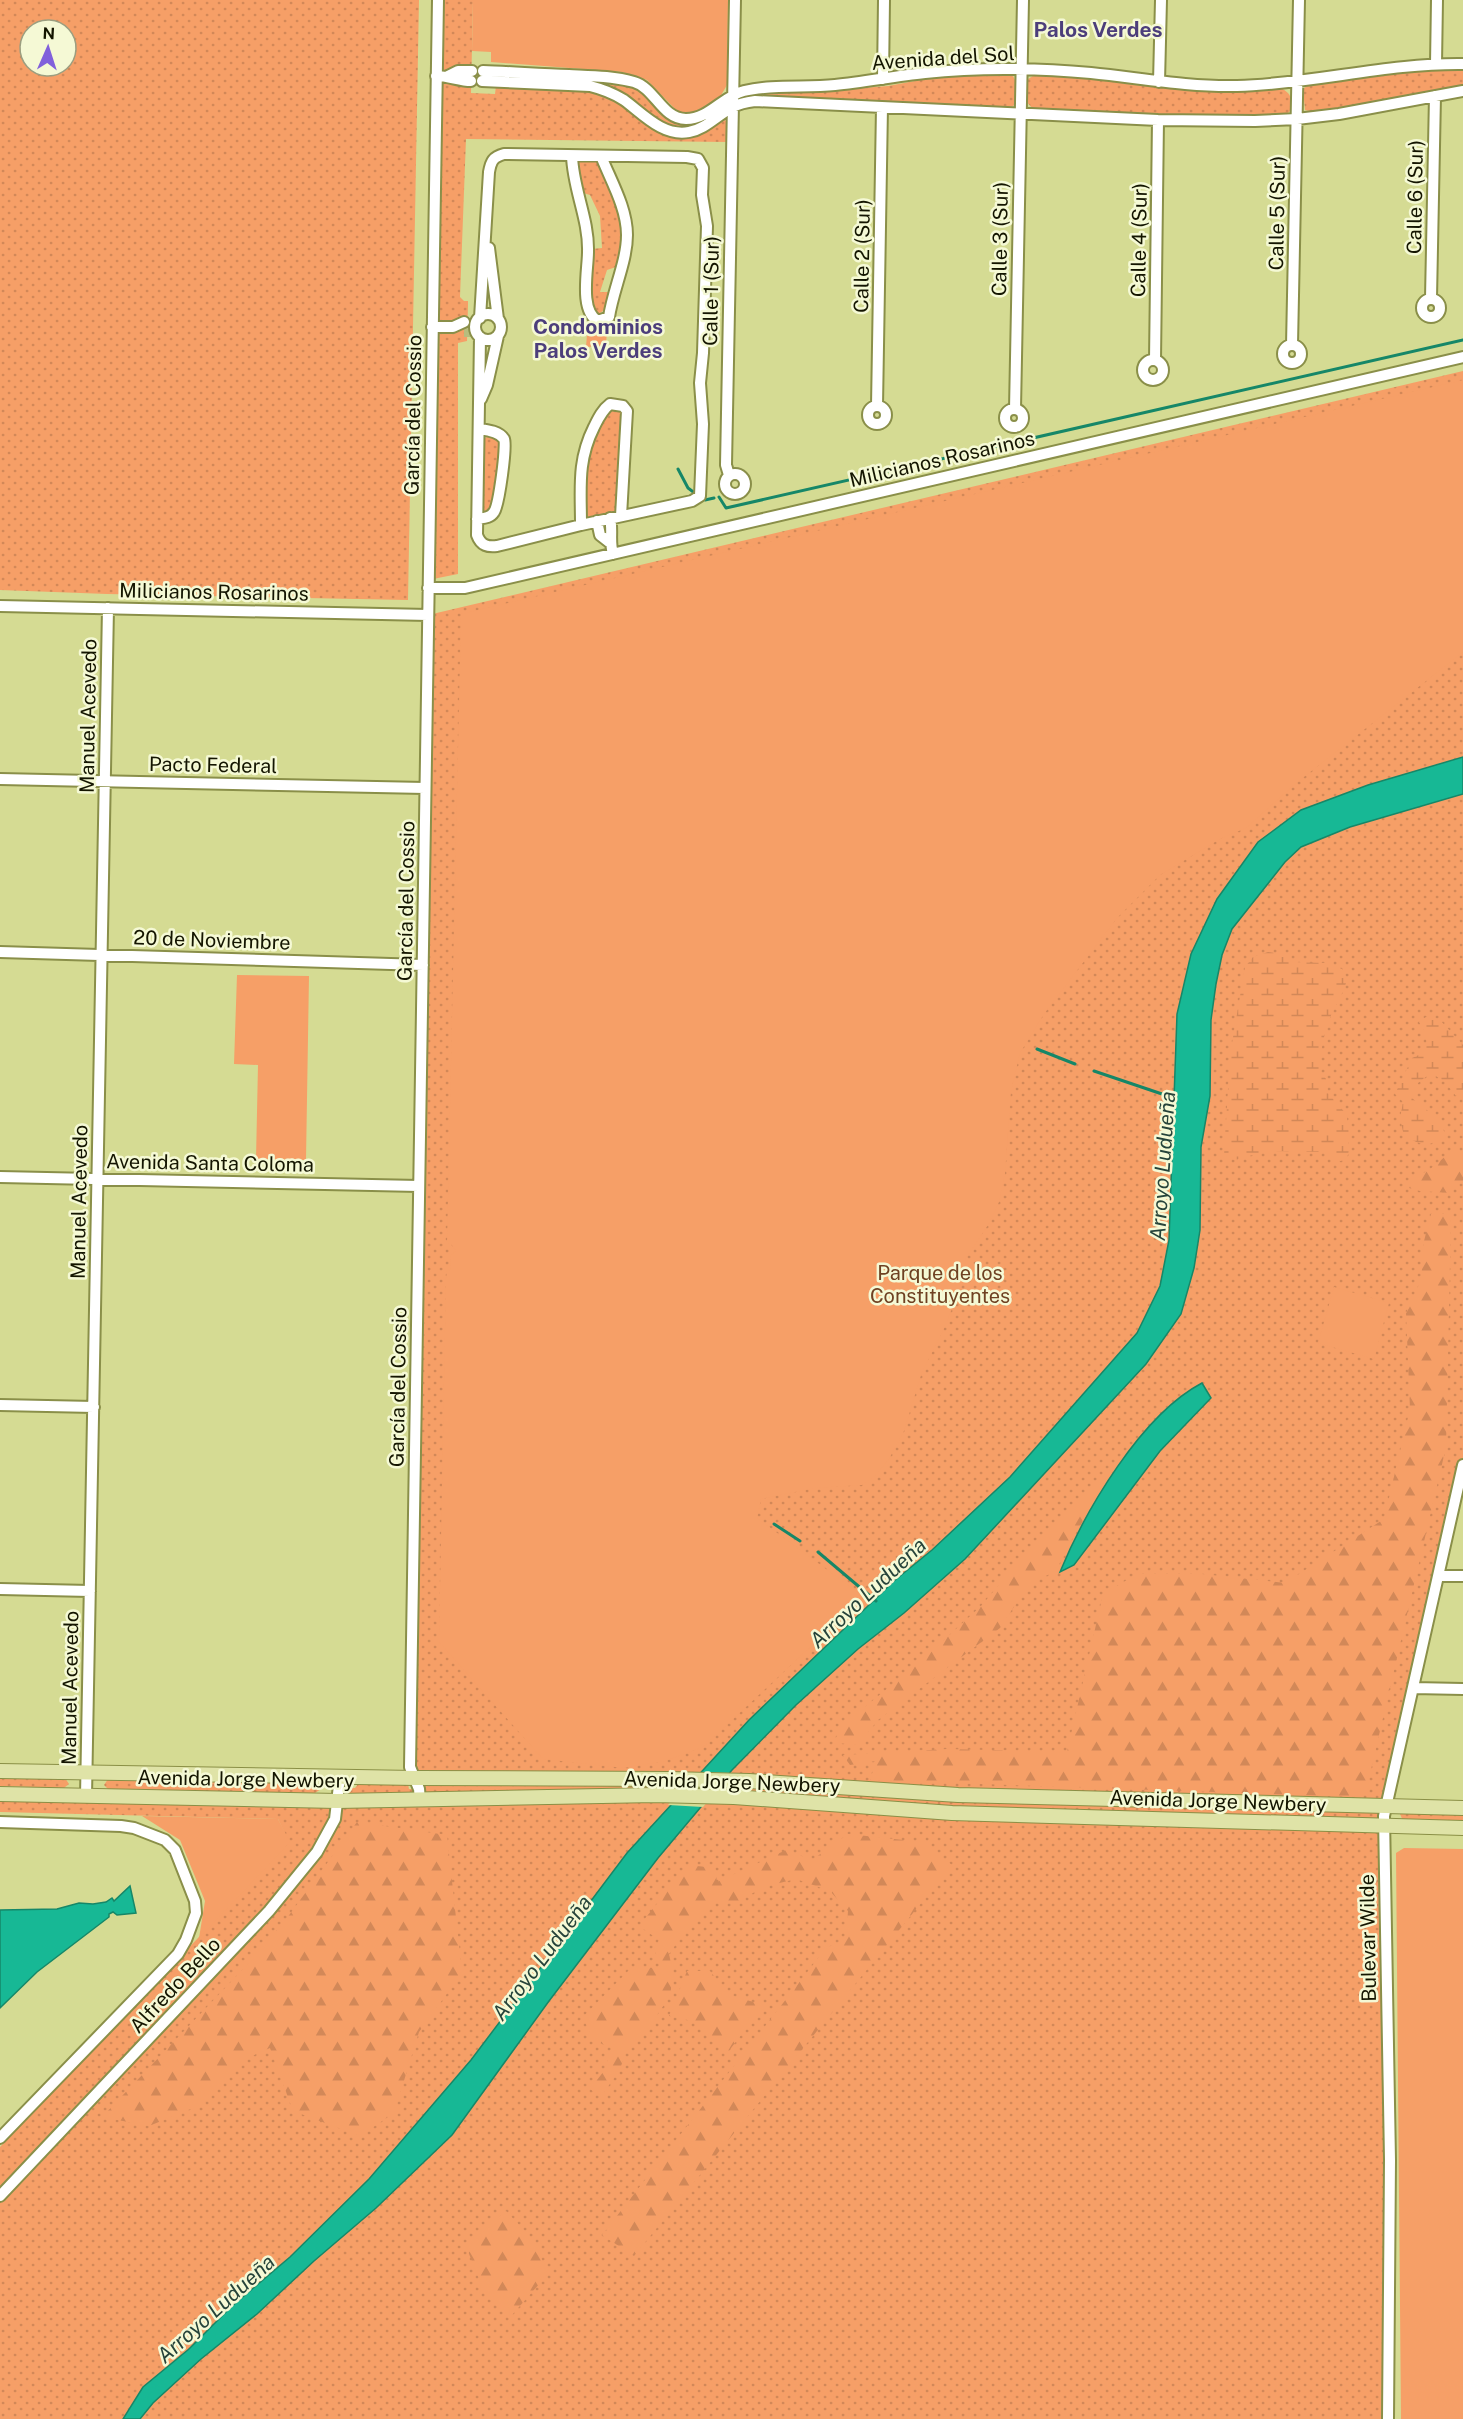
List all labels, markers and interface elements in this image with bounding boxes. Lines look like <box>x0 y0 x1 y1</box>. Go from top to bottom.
district label: Palos Verdes <box>1033 17 1163 42</box>
north arrow <box>18 18 78 78</box>
text: N <box>42 24 56 43</box>
street label: Avenida del Sol <box>871 41 1015 75</box>
street label: Calle 6 (Sur) <box>1402 140 1428 254</box>
street label: Calle 5 (Sur) <box>1264 155 1290 271</box>
street label: Calle 3 (Sur) <box>987 182 1013 296</box>
street label: Calle 4 (Sur) <box>1126 183 1152 297</box>
street label: Calle 2 (Sur) <box>849 199 875 313</box>
street label: Calle 1 (Sur) <box>698 236 724 346</box>
district label: Condominios Palos Verdes <box>533 314 663 363</box>
street label: García del Cossio <box>400 335 426 495</box>
street label: Milicianos Rosarinos <box>847 426 1037 492</box>
street label: Milicianos Rosarinos <box>119 578 309 606</box>
street label: Manuel Acevedo <box>75 639 101 793</box>
street label: Pacto Federal <box>149 752 277 778</box>
street label: García del Cossio <box>393 821 419 981</box>
street label: 20 de Noviembre <box>133 925 291 955</box>
water label: Arroyo Ludueña <box>1145 1090 1180 1242</box>
street label: Manuel Acevedo <box>66 1125 92 1279</box>
street label: Avenida Santa Coloma <box>106 1149 314 1177</box>
park label: Parque de los Constituyentes <box>870 1261 1010 1308</box>
street label: García del Cossio <box>385 1307 411 1467</box>
water label: Arroyo Ludueña <box>804 1532 931 1653</box>
street label: Manuel Acevedo <box>57 1611 83 1765</box>
street label: Avenida Jorge Newbery <box>137 1765 355 1793</box>
street label: Avenida Jorge Newbery <box>623 1766 841 1798</box>
street label: Avenida Jorge Newbery <box>1109 1785 1327 1817</box>
street label: Bulevar Wilde <box>1355 1874 1381 2002</box>
water label: Arroyo Ludueña <box>487 1890 597 2025</box>
street label: Alfredo Bello <box>125 1932 225 2038</box>
water label: Arroyo Ludueña <box>152 2249 280 2368</box>

